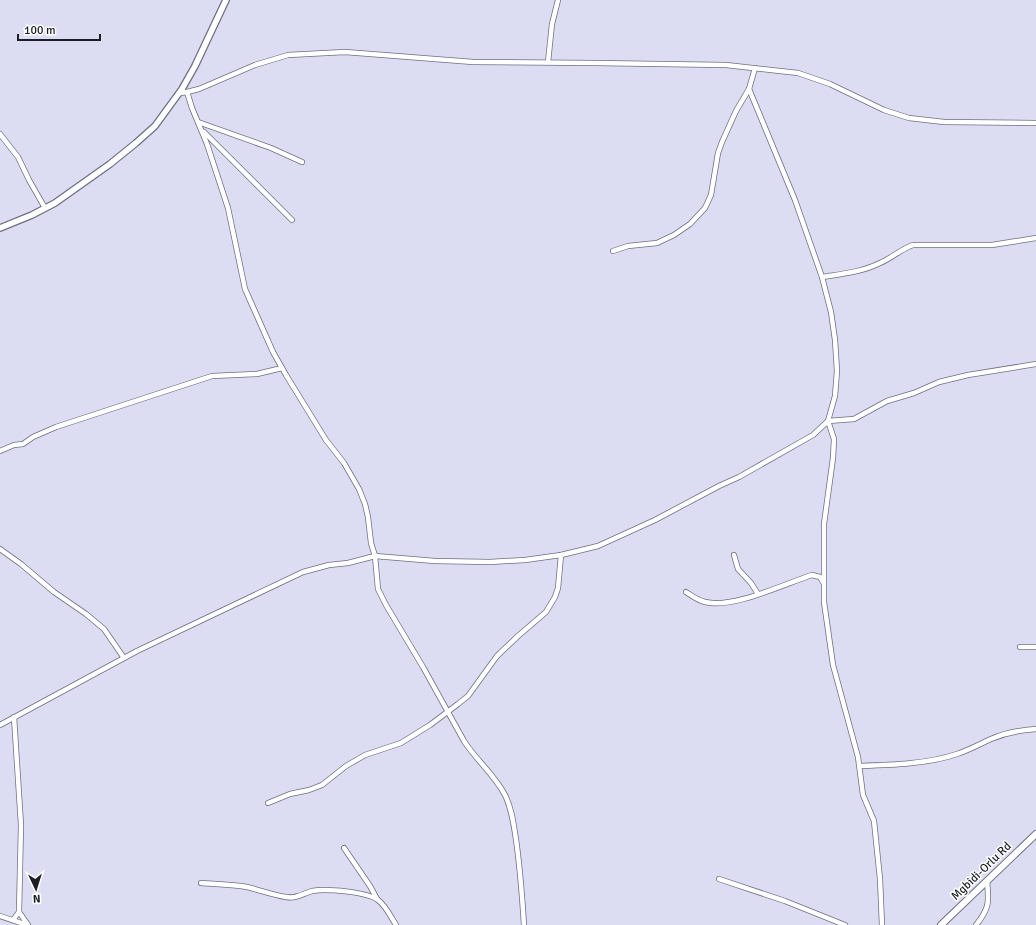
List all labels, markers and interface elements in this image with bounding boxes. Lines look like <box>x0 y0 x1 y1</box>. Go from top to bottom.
scale bar <box>18 16 100 42</box>
text: 100 m <box>24 23 56 38</box>
street label: Mgbidi-Orlu Rd <box>948 839 1014 904</box>
north arrow <box>16 869 56 909</box>
text: N <box>32 892 41 905</box>

